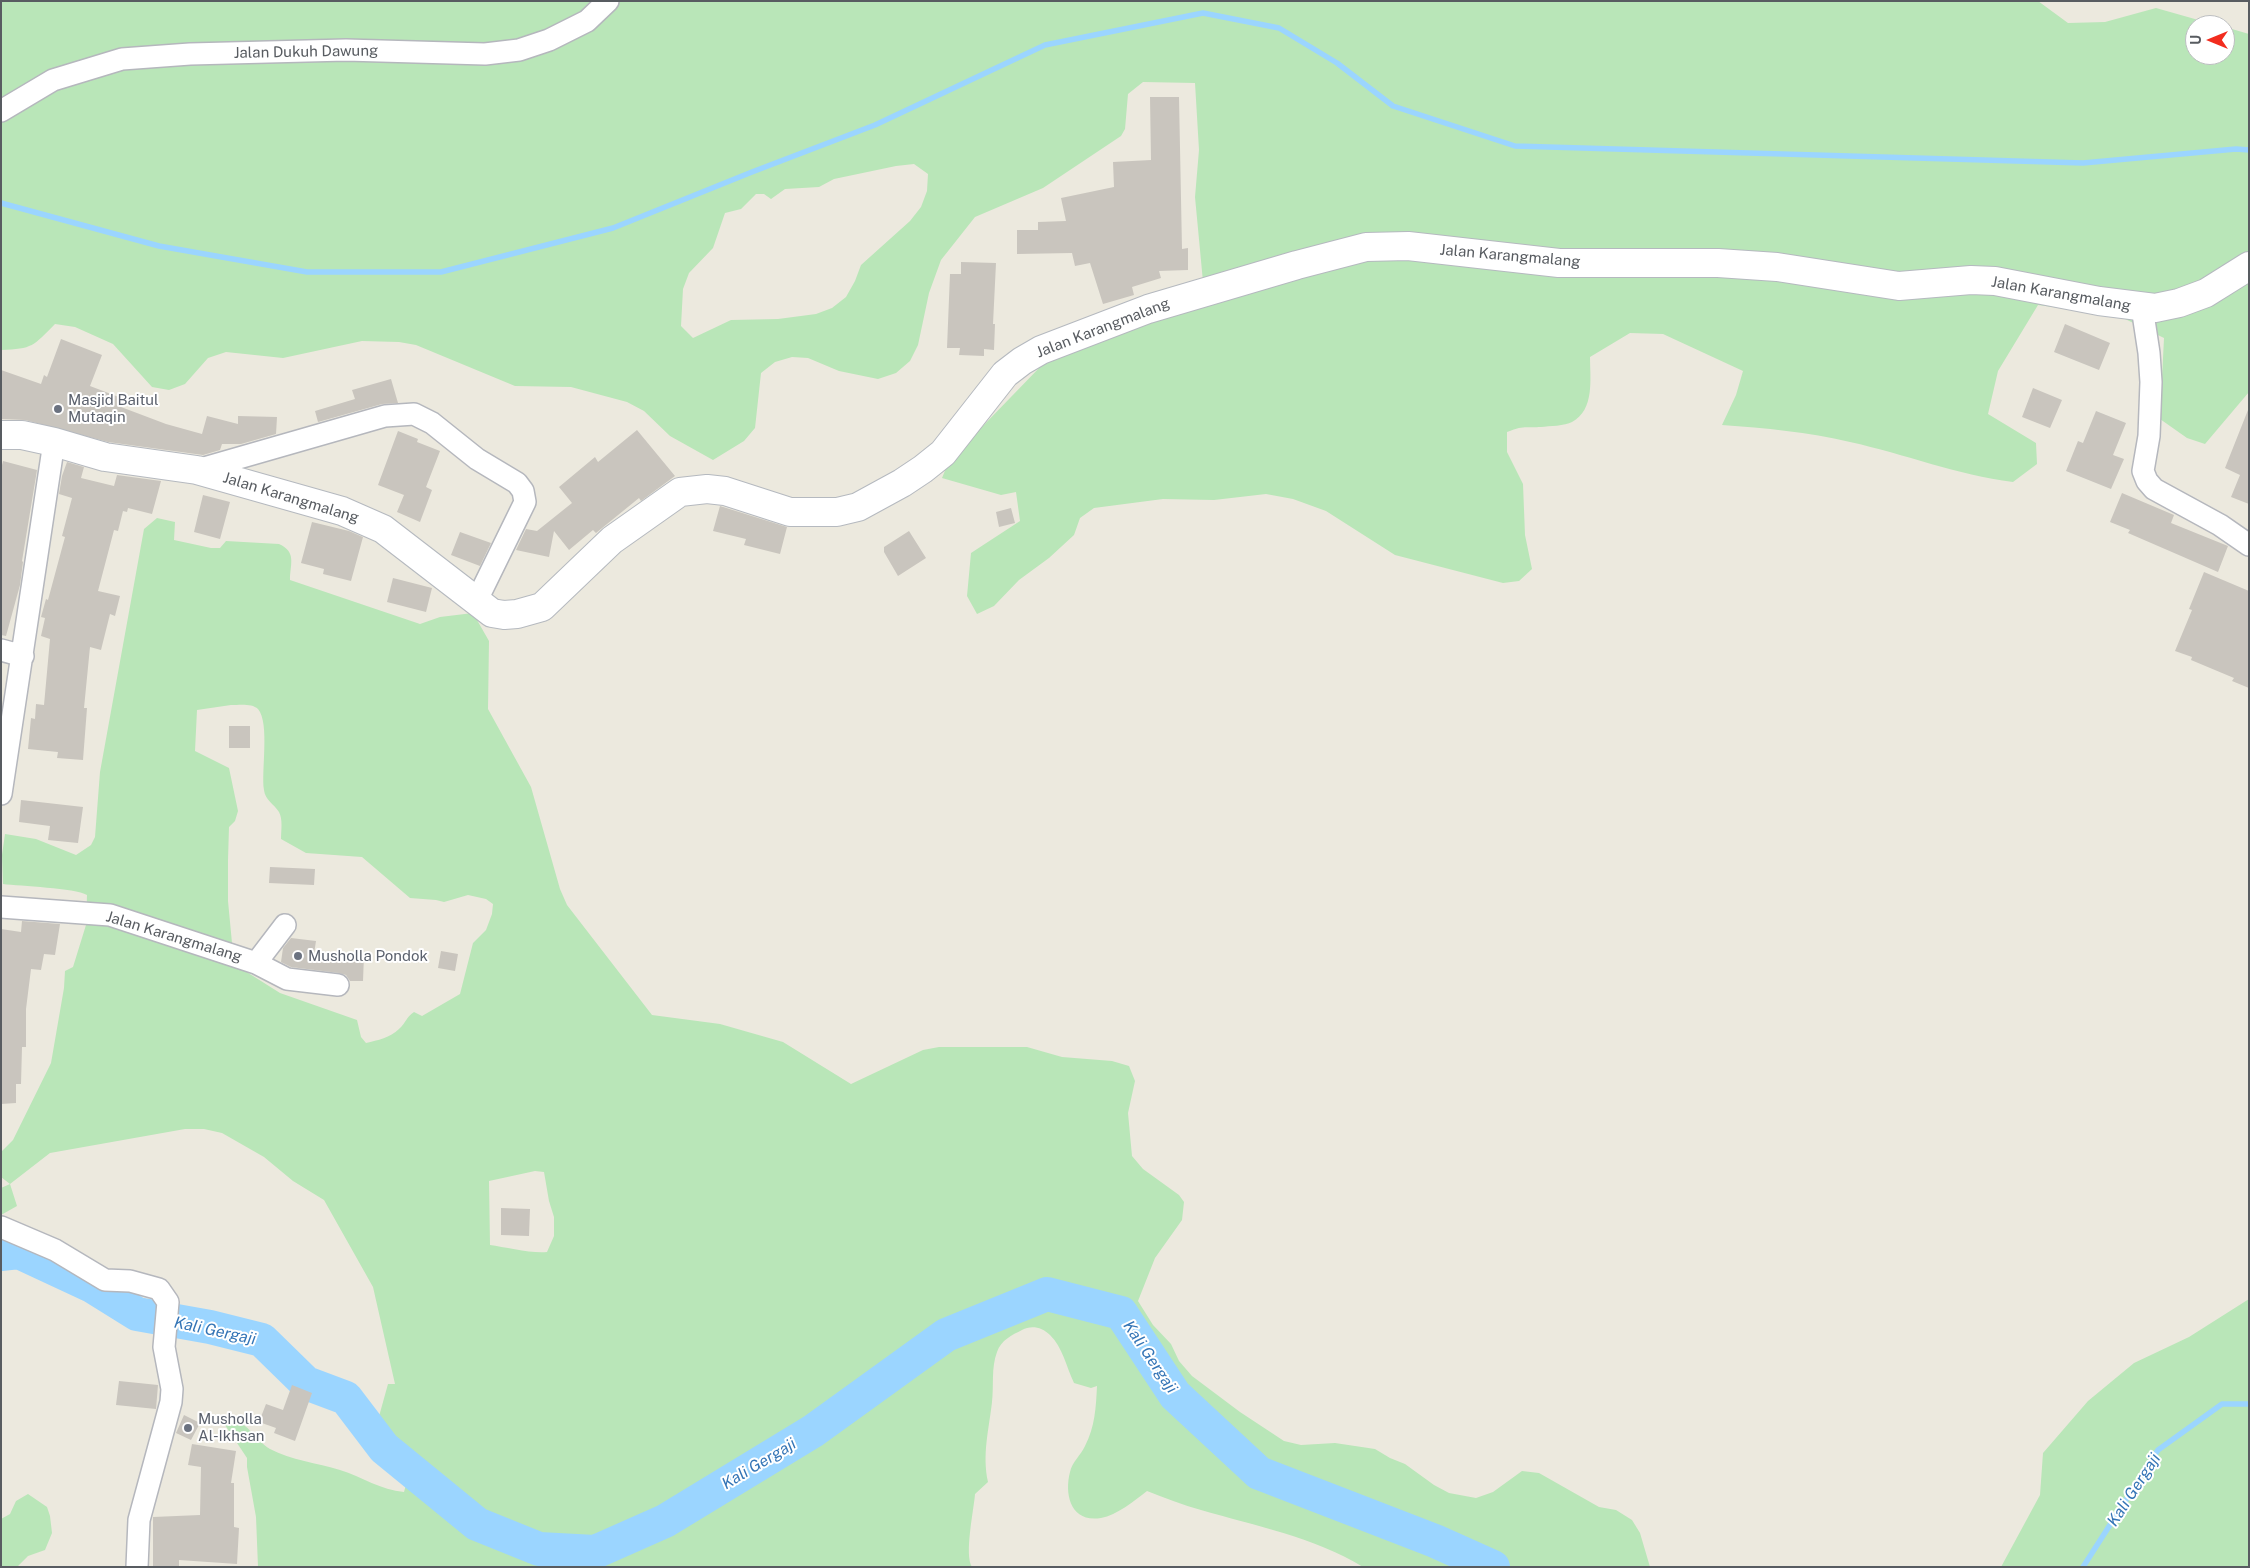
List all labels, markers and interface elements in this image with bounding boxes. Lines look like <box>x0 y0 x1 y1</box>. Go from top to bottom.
north arrow <box>2185 15 2235 65</box>
text: U <box>2188 35 2204 45</box>
street label: Jalan Dukuh Dawung <box>234 42 378 62</box>
street label: Jalan Karangmalang <box>1439 241 1581 271</box>
street label: Jalan Karangmalang <box>1990 273 2132 315</box>
street label: Jalan Karangmalang <box>1034 294 1172 362</box>
place label: Masjid Baitul Mutaqin <box>68 391 159 426</box>
marker: Masjid Baitul Mutaqin <box>52 403 64 415</box>
street label: Jalan Karangmalang <box>221 469 361 527</box>
street label: Jalan Karangmalang <box>104 908 244 966</box>
place label: Musholla Pondok <box>308 947 428 965</box>
marker: Musholla Pondok <box>292 950 304 962</box>
water label: Kali Gergaji <box>172 1313 258 1349</box>
water label: Kali Gergaji <box>1119 1317 1181 1397</box>
place label: Musholla Al-Ikhsan <box>198 1410 264 1445</box>
marker: Musholla Al-Ikhsan <box>182 1422 194 1434</box>
water label: Kali Gergaji <box>718 1434 800 1494</box>
water label: Kali Gergaji <box>2103 1450 2165 1530</box>

